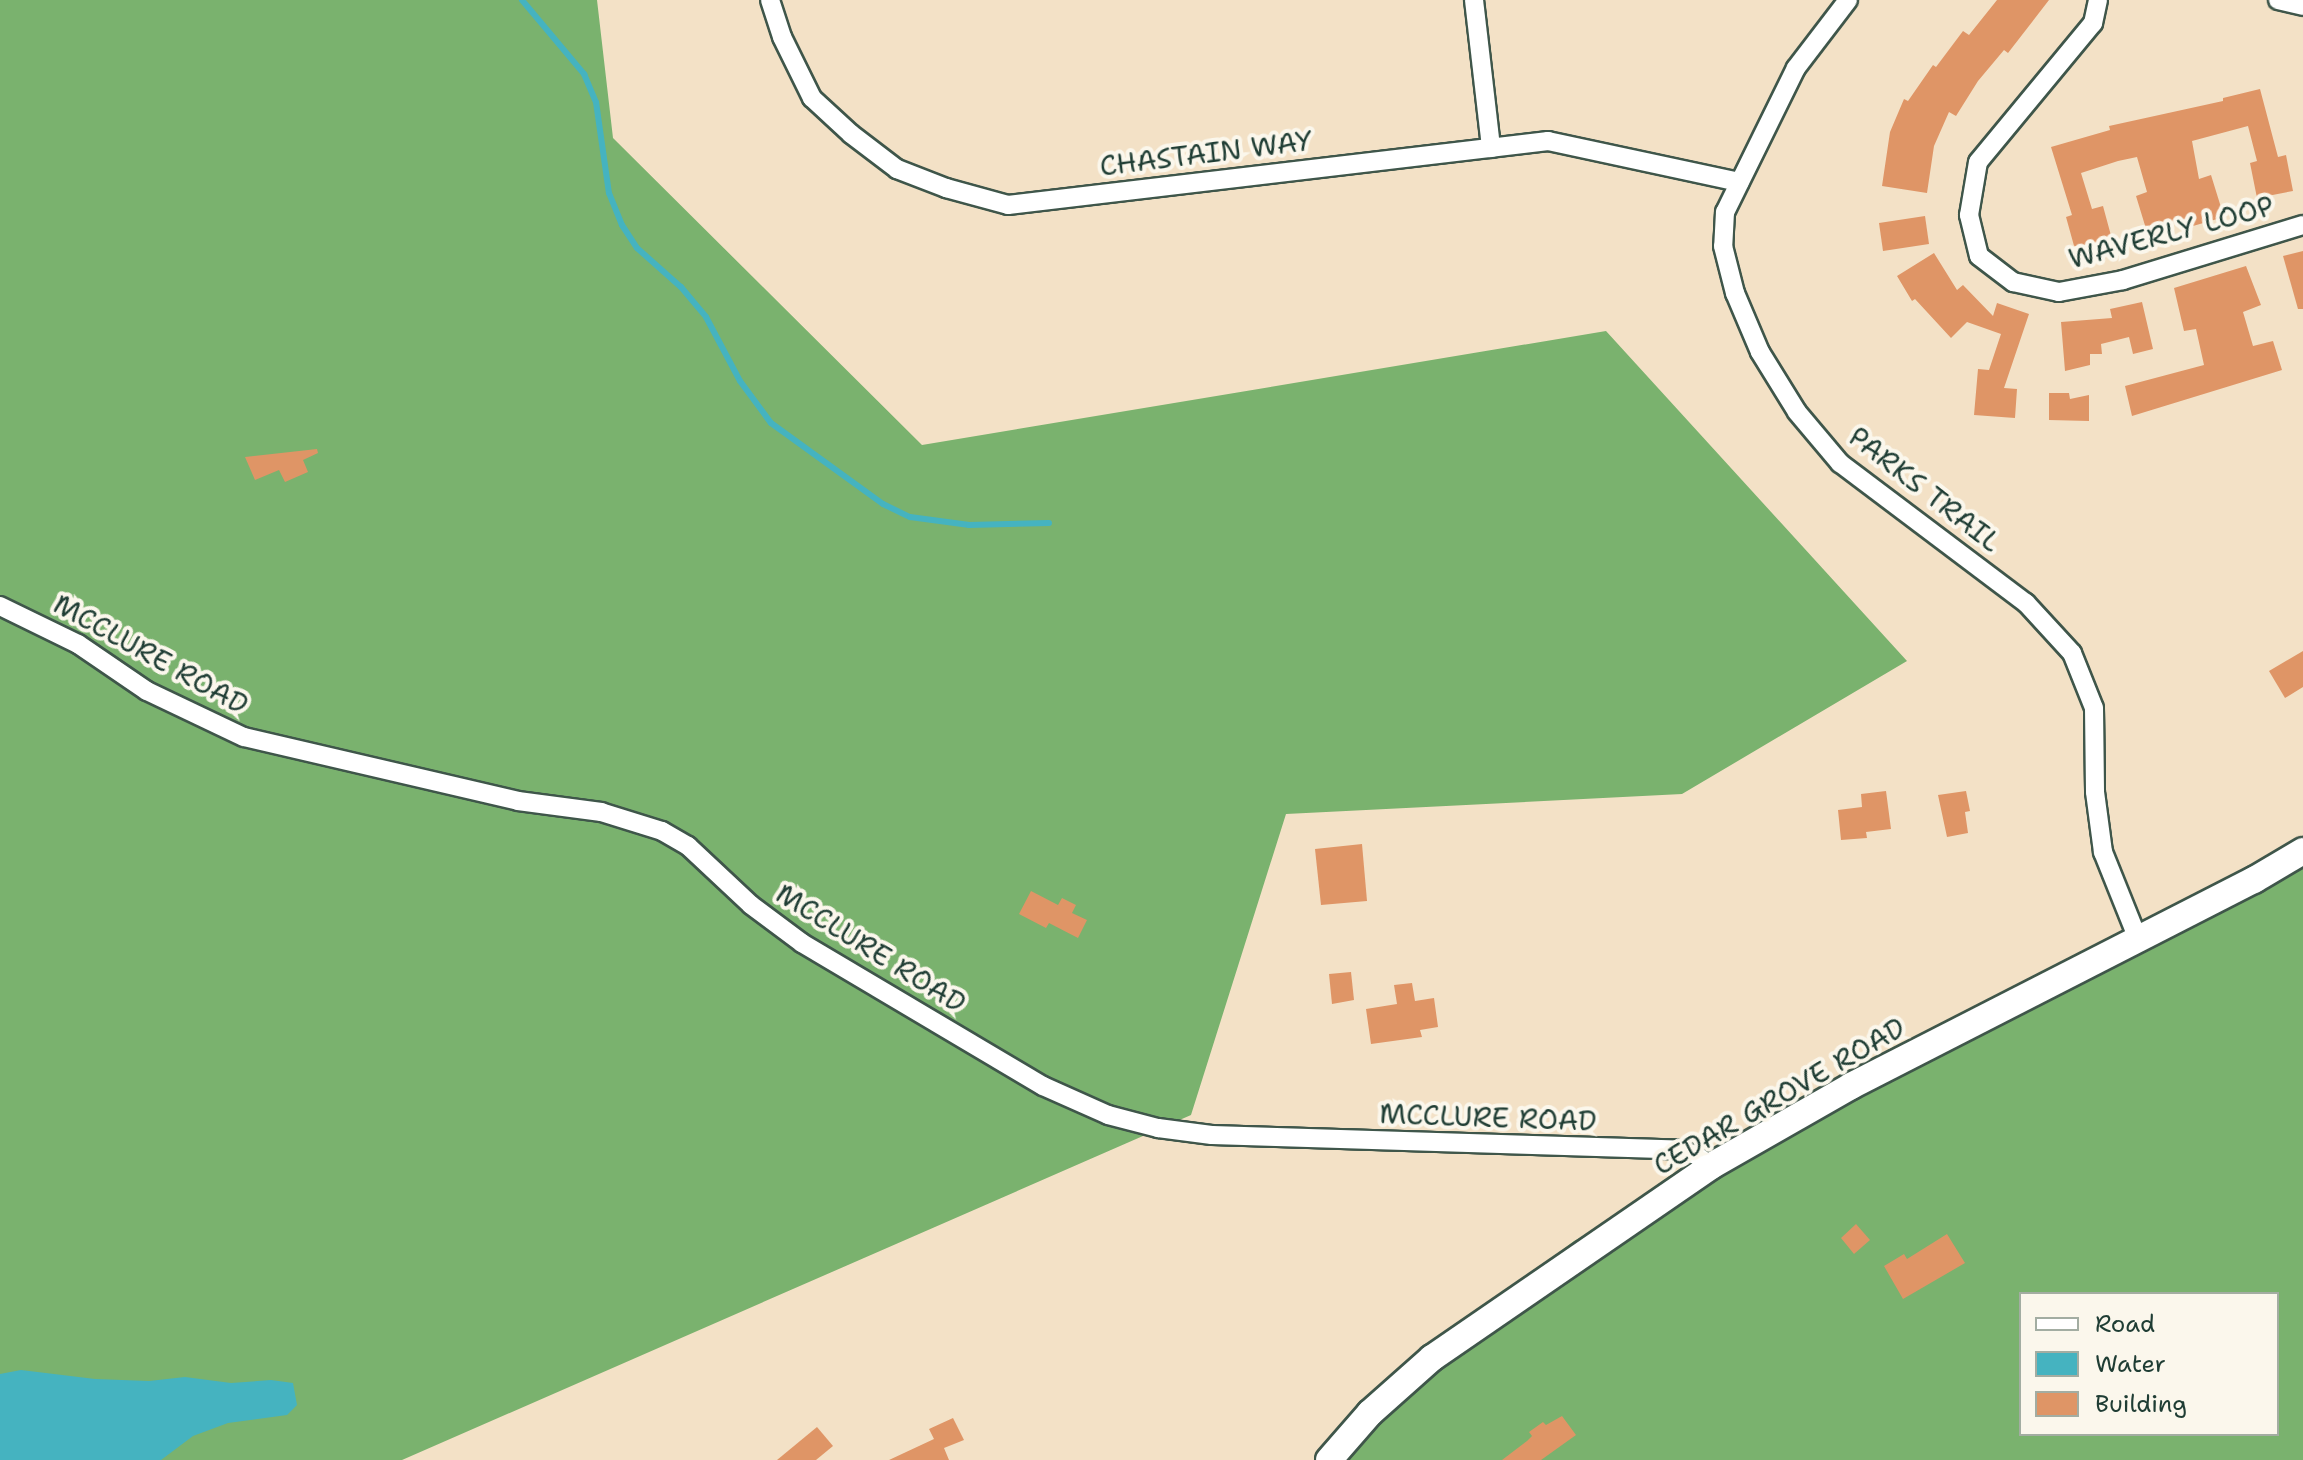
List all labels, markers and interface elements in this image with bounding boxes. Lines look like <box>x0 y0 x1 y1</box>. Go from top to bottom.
street label: CHASTAIN WAY <box>1098 123 1314 183</box>
street label: WAVERLY LOOP <box>2065 188 2277 276</box>
street label: PARKS TRAIL <box>1842 419 2008 559</box>
street label: MCCLURE ROAD <box>48 587 254 721</box>
street label: MCCLURE ROAD <box>770 876 972 1020</box>
street label: CEDAR GROVE ROAD <box>1647 1010 1911 1182</box>
street label: MCCLURE ROAD <box>1379 1096 1597 1138</box>
legend <box>2019 1292 2279 1436</box>
text: Road <box>2095 1308 2155 1340</box>
text: Water <box>2095 1348 2166 1380</box>
text: Building <box>2095 1388 2187 1420</box>

